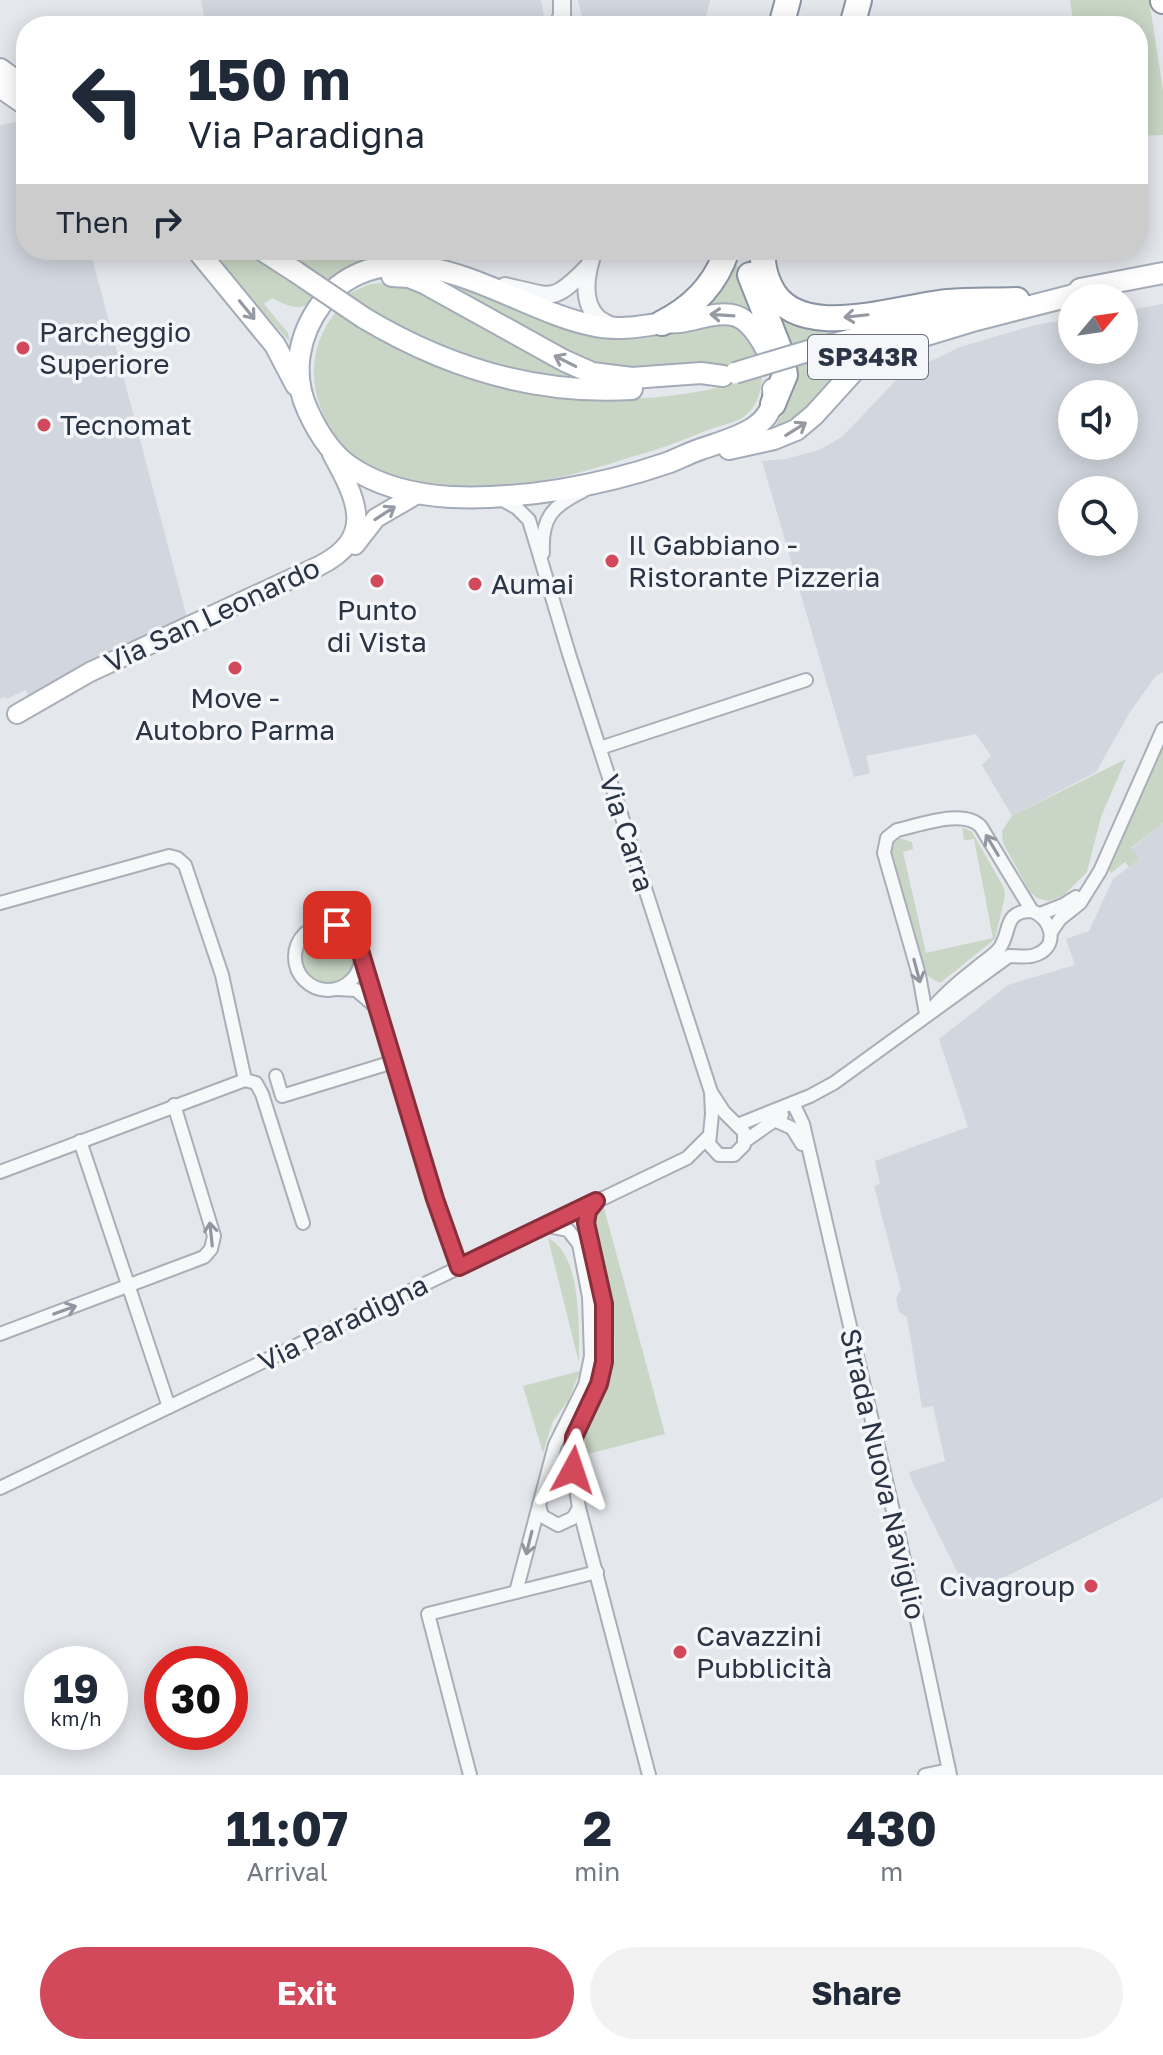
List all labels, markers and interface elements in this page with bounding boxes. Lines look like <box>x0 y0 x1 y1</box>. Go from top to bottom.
text: 150 m <box>188 45 350 112</box>
icon: left <box>56 48 160 152</box>
text: Via Paradigna <box>188 113 425 156</box>
icon: right <box>145 200 189 244</box>
text: Then <box>56 204 129 240</box>
north arrow <box>1058 284 1138 364</box>
map controls <box>1058 284 1138 556</box>
one-way arrow <box>238 300 256 320</box>
one-way arrow <box>709 307 736 322</box>
one-way arrow <box>843 308 870 323</box>
place label: Parcheggio Superiore <box>39 315 191 380</box>
road number: SP343R <box>808 335 928 379</box>
marker: Parcheggio Superiore <box>14 339 32 357</box>
one-way arrow <box>553 352 577 368</box>
button: sound <box>1058 380 1138 460</box>
place label: Tecnomat <box>60 408 192 441</box>
marker: Tecnomat <box>35 416 53 434</box>
one-way arrow <box>784 420 806 437</box>
button: search <box>1058 476 1138 556</box>
one-way arrow <box>374 505 396 521</box>
place label: Il Gabbiano - Ristorante Pizzeria <box>628 528 880 593</box>
street label: Via San Leonardo <box>99 550 325 679</box>
marker: Il Gabbiano - Ristorante Pizzeria <box>603 552 621 570</box>
place label: Aumai <box>491 567 574 600</box>
marker: Punto di Vista <box>368 572 386 590</box>
marker: Aumai <box>466 575 484 593</box>
place label: Punto di Vista <box>327 593 427 658</box>
marker: Move - Autobro Parma <box>226 659 244 677</box>
place label: Move - Autobro Parma <box>135 681 335 746</box>
street label: Via Carra <box>593 770 662 896</box>
one-way arrow <box>984 834 1000 857</box>
pin <box>303 891 371 959</box>
icon: arrive <box>315 903 359 947</box>
one-way arrow <box>911 958 926 984</box>
one-way arrow <box>203 1221 218 1247</box>
street label: Via Paradigna <box>253 1267 433 1378</box>
one-way arrow <box>52 1301 77 1316</box>
street label: Strada Nuova Naviglio <box>834 1325 933 1622</box>
position arrow <box>531 1428 615 1512</box>
one-way arrow <box>521 1530 536 1556</box>
place label: Civagroup <box>939 1569 1075 1602</box>
marker: Civagroup <box>1082 1577 1100 1595</box>
place label: Cavazzini Pubblicità <box>696 1619 832 1684</box>
marker: Cavazzini Pubblicità <box>671 1643 689 1661</box>
speed limit sign: 30 <box>144 1646 248 1750</box>
text: 19 <box>53 1664 99 1712</box>
text: km/h <box>51 1706 101 1730</box>
text: 11:07 <box>226 1799 348 1857</box>
text: 2 <box>583 1799 612 1857</box>
text: 430 <box>846 1799 937 1857</box>
text: Arrival <box>246 1856 328 1887</box>
text: min <box>574 1856 620 1887</box>
text: m <box>880 1856 903 1887</box>
button: Exit <box>40 1947 574 2039</box>
button: Share <box>590 1947 1123 2039</box>

